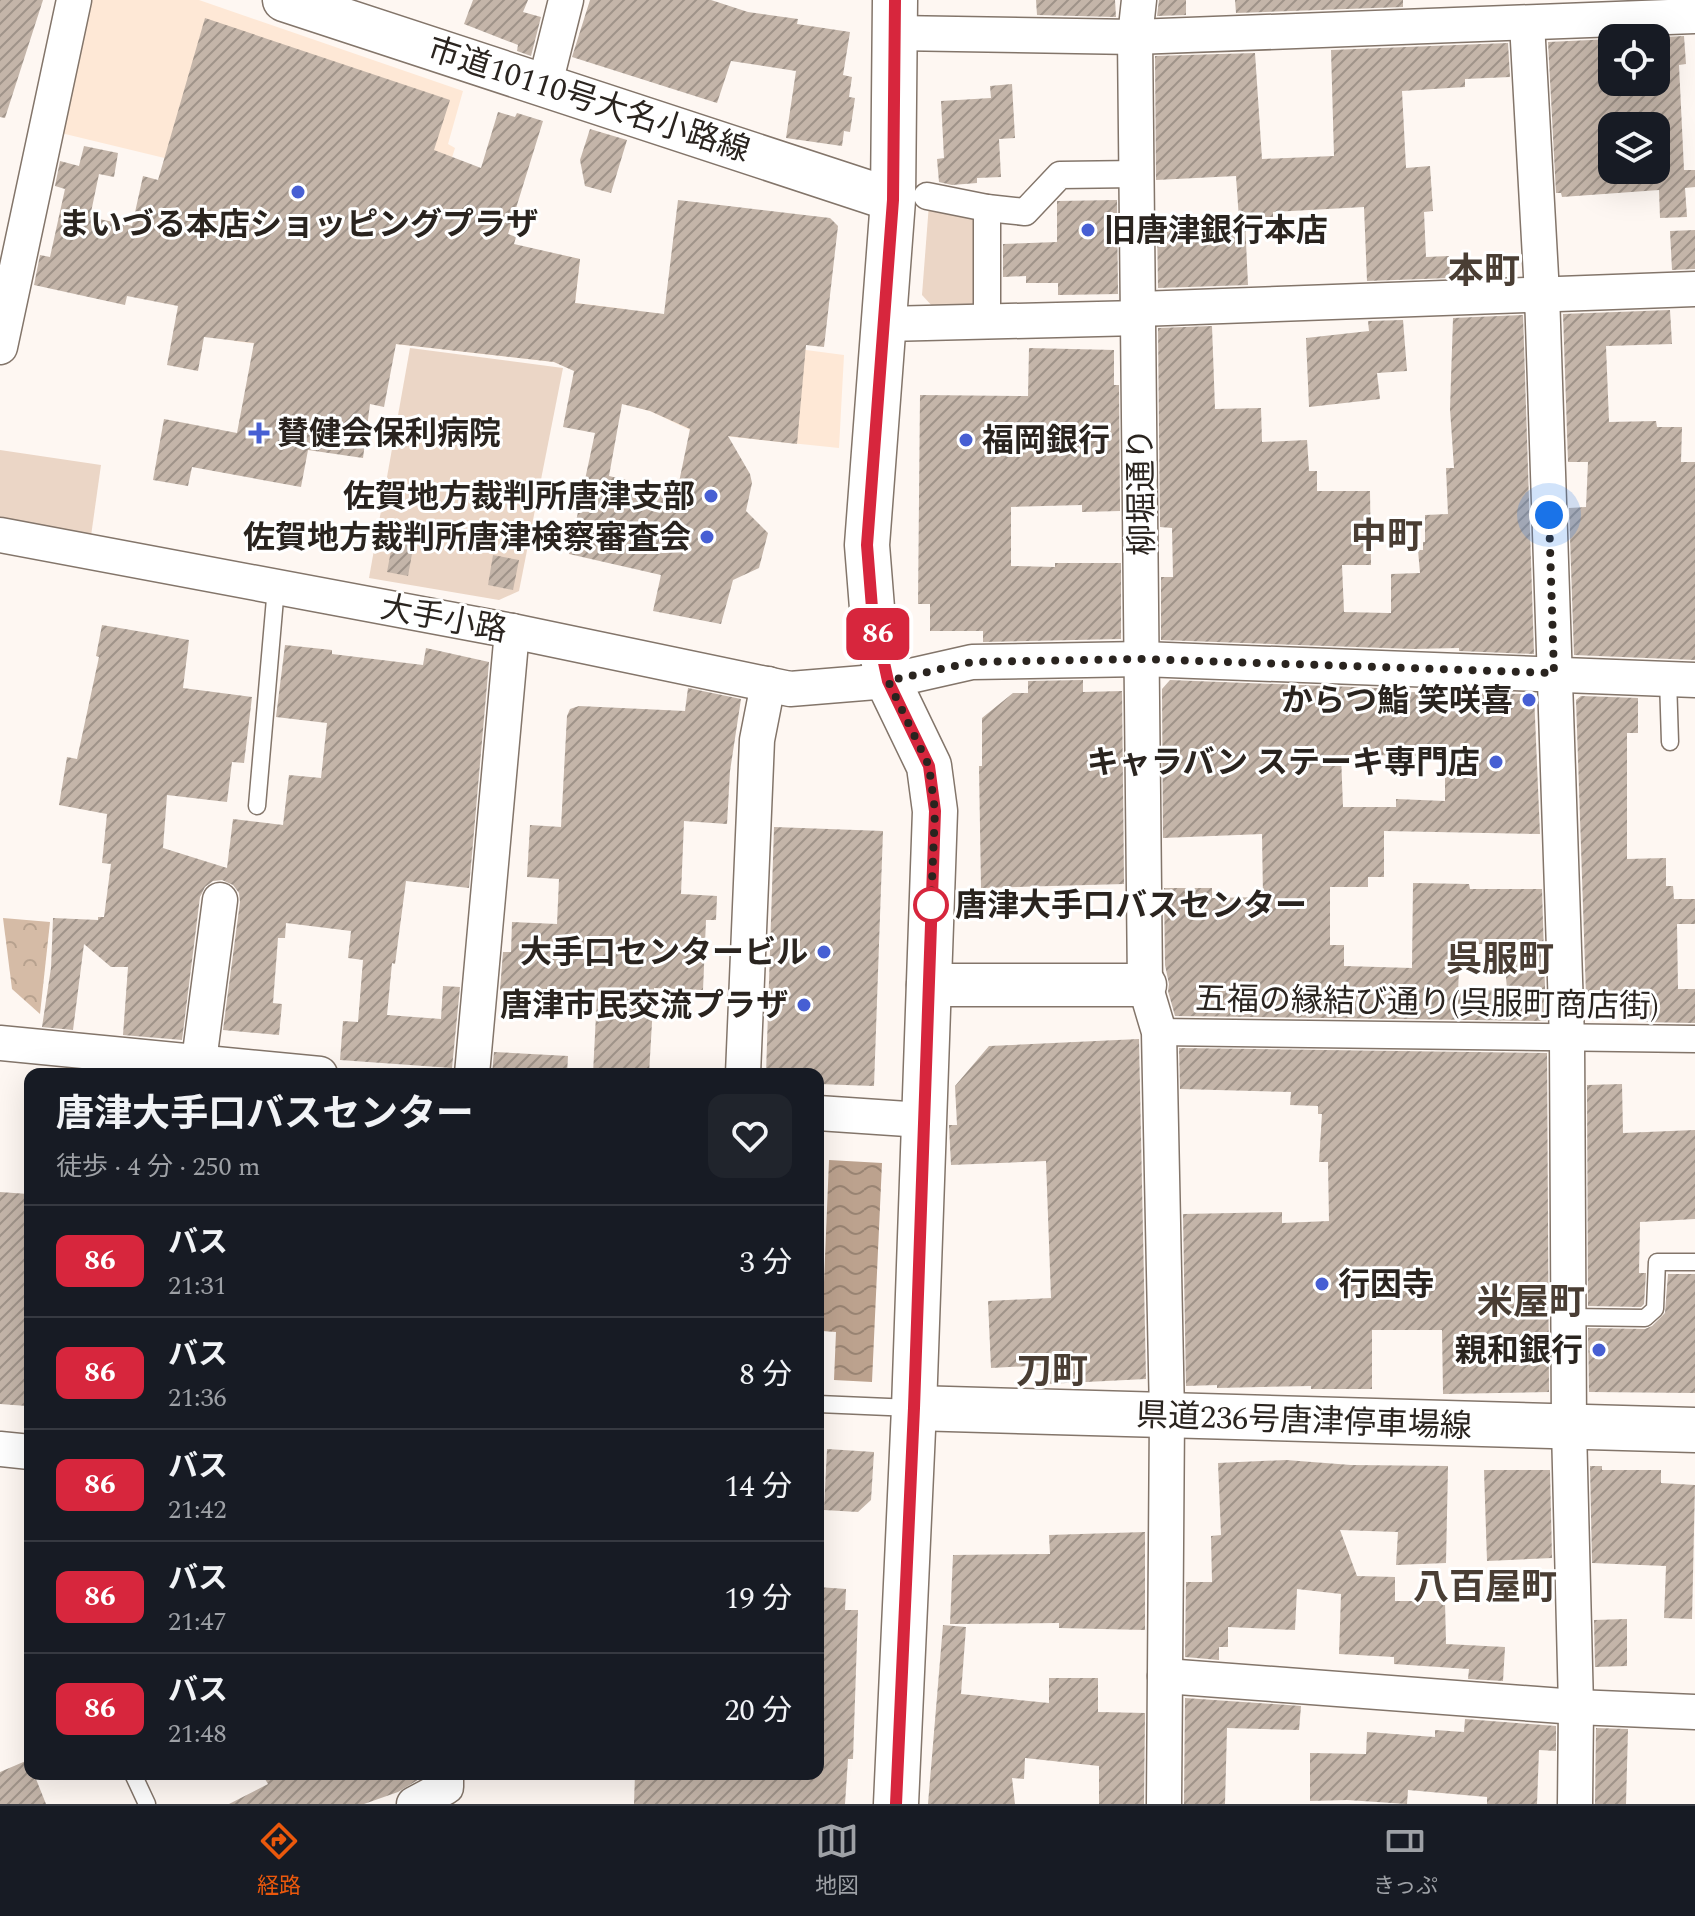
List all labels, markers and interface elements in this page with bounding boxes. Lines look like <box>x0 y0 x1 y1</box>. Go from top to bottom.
map controls <box>1598 24 1670 184</box>
button: locate <box>1598 24 1670 96</box>
street label: 市道10110号大名小路線 <box>421 25 756 176</box>
button: layers <box>1598 112 1670 184</box>
marker: まいづる本店ショッピングプラザ <box>289 183 307 201</box>
place label: まいづる本店ショッピングプラザ <box>58 201 538 250</box>
place label: 旧唐津銀行本店 <box>1104 207 1328 256</box>
marker: 旧唐津銀行本店 <box>1079 221 1097 239</box>
district label: 本町 <box>1448 245 1520 300</box>
place label: 賛健会保利病院 <box>277 410 501 459</box>
place label: 福岡銀行 <box>982 417 1110 466</box>
marker: 賛健会保利病院 <box>248 422 270 444</box>
street label: 柳堀通り <box>1117 428 1168 556</box>
marker: 福岡銀行 <box>957 431 975 449</box>
place label: 佐賀地方裁判所唐津支部 <box>343 473 695 522</box>
marker: 佐賀地方裁判所唐津支部 <box>702 487 720 505</box>
your location <box>1529 495 1569 535</box>
district label: 中町 <box>1351 510 1423 565</box>
place label: 佐賀地方裁判所唐津検察審査会 <box>243 514 691 563</box>
marker: 佐賀地方裁判所唐津検察審査会 <box>698 528 716 546</box>
street label: 大手小路 <box>376 583 511 656</box>
line badge: 86 <box>842 608 914 660</box>
text: 86 <box>862 612 894 655</box>
place label: からつ鮨 笑咲喜 <box>1281 677 1513 726</box>
marker: からつ鮨 笑咲喜 <box>1520 691 1538 709</box>
place label: キャラバン ステーキ専門店 <box>1087 739 1480 788</box>
marker: キャラバン ステーキ専門店 <box>1487 753 1505 771</box>
place label: 唐津大手口バスセンター <box>955 882 1307 931</box>
marker: 唐津大手口バスセンター <box>914 888 948 922</box>
place label: 大手口センタービル <box>520 929 808 978</box>
district label: 呉服町 <box>1446 933 1554 988</box>
marker: 大手口センタービル <box>815 943 833 961</box>
street label: 五福の縁結び通り(呉服町商店街) <box>1195 975 1659 1032</box>
place label: 唐津市民交流プラザ <box>500 982 788 1031</box>
marker: 唐津市民交流プラザ <box>795 996 813 1014</box>
text: 唐津大手口バスセンター <box>56 1086 474 1144</box>
button: heart <box>708 1094 792 1178</box>
text: 徒歩 · 4 分 · 250 m <box>56 1147 260 1187</box>
text: バス <box>168 1220 228 1266</box>
text: 86 <box>84 1239 116 1282</box>
text: 3 分 <box>740 1240 792 1286</box>
place label: 行因寺 <box>1338 1261 1434 1310</box>
text: 21:31 <box>168 1266 227 1306</box>
marker: 行因寺 <box>1313 1275 1331 1293</box>
district label: 米屋町 <box>1477 1276 1585 1331</box>
place label: 親和銀行 <box>1455 1327 1583 1376</box>
text: バス <box>168 1332 228 1378</box>
marker: 親和銀行 <box>1590 1341 1608 1359</box>
district label: 刀町 <box>1016 1345 1088 1400</box>
text: 86 <box>84 1351 116 1394</box>
text: 8 分 <box>740 1352 792 1398</box>
text: 21:36 <box>168 1378 227 1418</box>
street label: 県道236号唐津停車場線 <box>1135 1391 1473 1452</box>
text: バス <box>168 1444 228 1490</box>
text: 86 <box>84 1463 116 1506</box>
text: 14 分 <box>725 1464 792 1510</box>
text: 21:42 <box>168 1490 227 1530</box>
text: バス <box>168 1556 228 1602</box>
district label: 八百屋町 <box>1413 1561 1557 1616</box>
text: 86 <box>84 1575 116 1618</box>
text: 19 分 <box>725 1576 792 1622</box>
text: 21:47 <box>168 1602 227 1642</box>
text: バス <box>168 1668 228 1714</box>
text: 86 <box>84 1687 116 1730</box>
text: 20 分 <box>725 1688 792 1734</box>
text: 21:48 <box>168 1714 227 1754</box>
tab: 経路 <box>257 1819 301 1903</box>
tab: 地図 <box>815 1819 859 1903</box>
tab: きっぷ <box>1373 1819 1438 1903</box>

